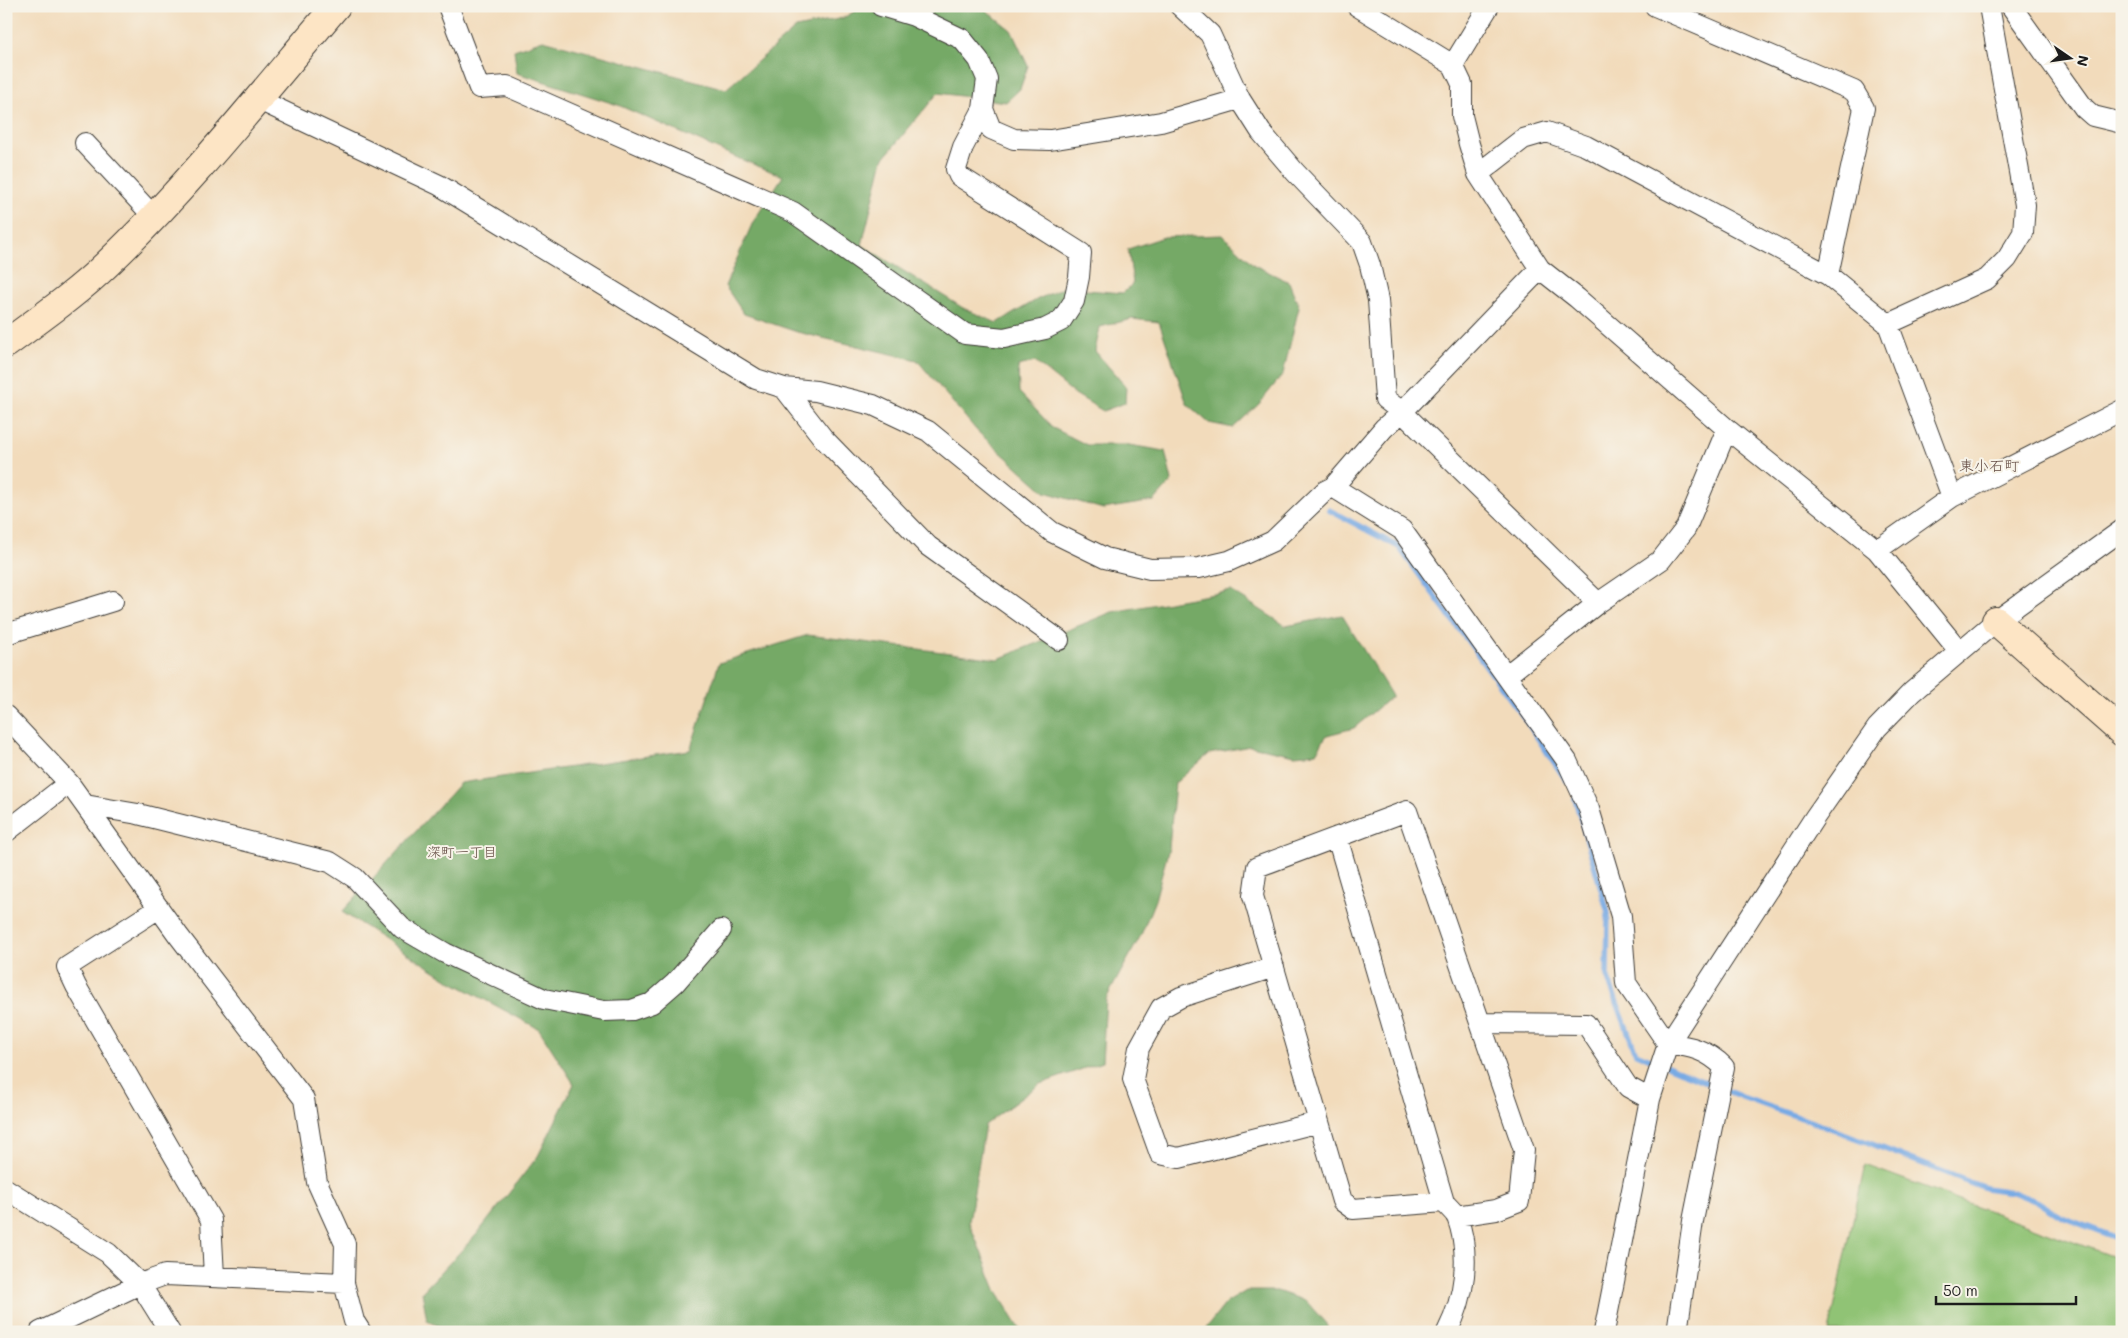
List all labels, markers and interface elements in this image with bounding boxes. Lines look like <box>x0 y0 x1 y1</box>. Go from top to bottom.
north arrow <box>2046 32 2096 82</box>
text: N <box>2073 54 2094 68</box>
district label: 東小石町 <box>1959 455 2020 475</box>
district label: 深町一丁目 <box>427 842 497 861</box>
scale bar <box>1936 1273 2076 1305</box>
text: 50 m <box>1943 1280 1978 1300</box>

